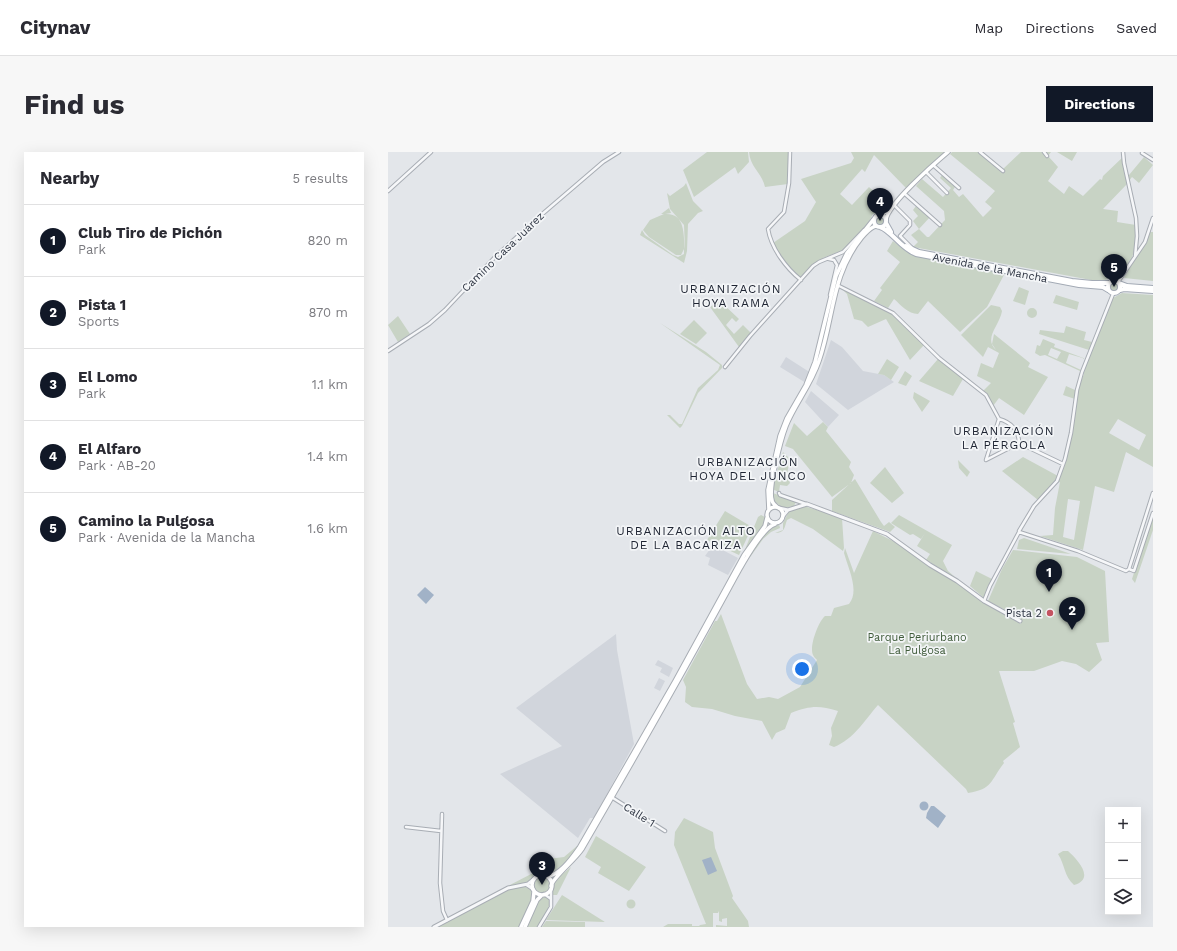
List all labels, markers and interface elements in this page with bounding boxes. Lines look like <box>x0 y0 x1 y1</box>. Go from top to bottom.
text: Citynav <box>20 16 91 39</box>
text: Map <box>975 20 1003 36</box>
text: Directions <box>1025 20 1094 36</box>
text: Saved <box>1116 20 1157 36</box>
button: Directions <box>1046 86 1153 122</box>
text: Find us <box>24 88 124 121</box>
text: Nearby <box>40 168 99 188</box>
text: 5 results <box>293 171 348 186</box>
pin: 4 <box>867 188 893 221</box>
street label: Camino Casa Juárez <box>459 209 547 295</box>
text: Club Tiro de Pichón <box>78 224 222 242</box>
text: 1 <box>50 233 56 248</box>
text: 820 m <box>308 233 348 248</box>
text: Park <box>78 242 106 257</box>
street label: Avenida de la Mancha <box>931 250 1049 286</box>
pin: 5 <box>1101 254 1127 287</box>
district label: URBANIZACIÓN HOYA RAMA <box>680 282 782 310</box>
text: Pista 1 <box>78 296 126 314</box>
text: 2 <box>49 305 57 320</box>
text: 870 m <box>309 305 348 320</box>
text: Sports <box>78 314 119 329</box>
text: El Lomo <box>78 368 137 386</box>
text: 3 <box>49 377 57 392</box>
text: 1.1 km <box>312 377 348 392</box>
text: Park <box>78 386 106 401</box>
district label: URBANIZACIÓN LA PÉRGOLA <box>953 424 1055 452</box>
text: El Alfaro <box>78 440 141 458</box>
text: 4 <box>49 449 57 464</box>
text: 1.4 km <box>307 449 348 464</box>
district label: URBANIZACIÓN HOYA DEL JUNCO <box>689 455 807 483</box>
text: Park · AB-20 <box>78 458 156 473</box>
text: Camino la Pulgosa <box>78 512 214 530</box>
text: 5 <box>49 521 57 536</box>
text: 1.6 km <box>308 521 348 536</box>
district label: URBANIZACIÓN ALTO DE LA BACARIZA <box>616 524 756 552</box>
text: Park · Avenida de la Mancha <box>78 530 255 545</box>
pin: 1 <box>1036 559 1062 592</box>
pin: 2 <box>1059 597 1085 630</box>
place label: Pista 2 <box>1006 607 1042 620</box>
marker: Pista 2 <box>1045 608 1055 618</box>
park label: Parque Periurbano La Pulgosa <box>867 631 967 657</box>
your location <box>792 659 812 679</box>
street label: Calle 1 <box>621 800 657 830</box>
map controls <box>1105 807 1141 915</box>
button: + <box>1105 807 1141 843</box>
button: − <box>1105 843 1141 879</box>
pin: 3 <box>529 852 555 885</box>
button: layers <box>1105 879 1141 915</box>

